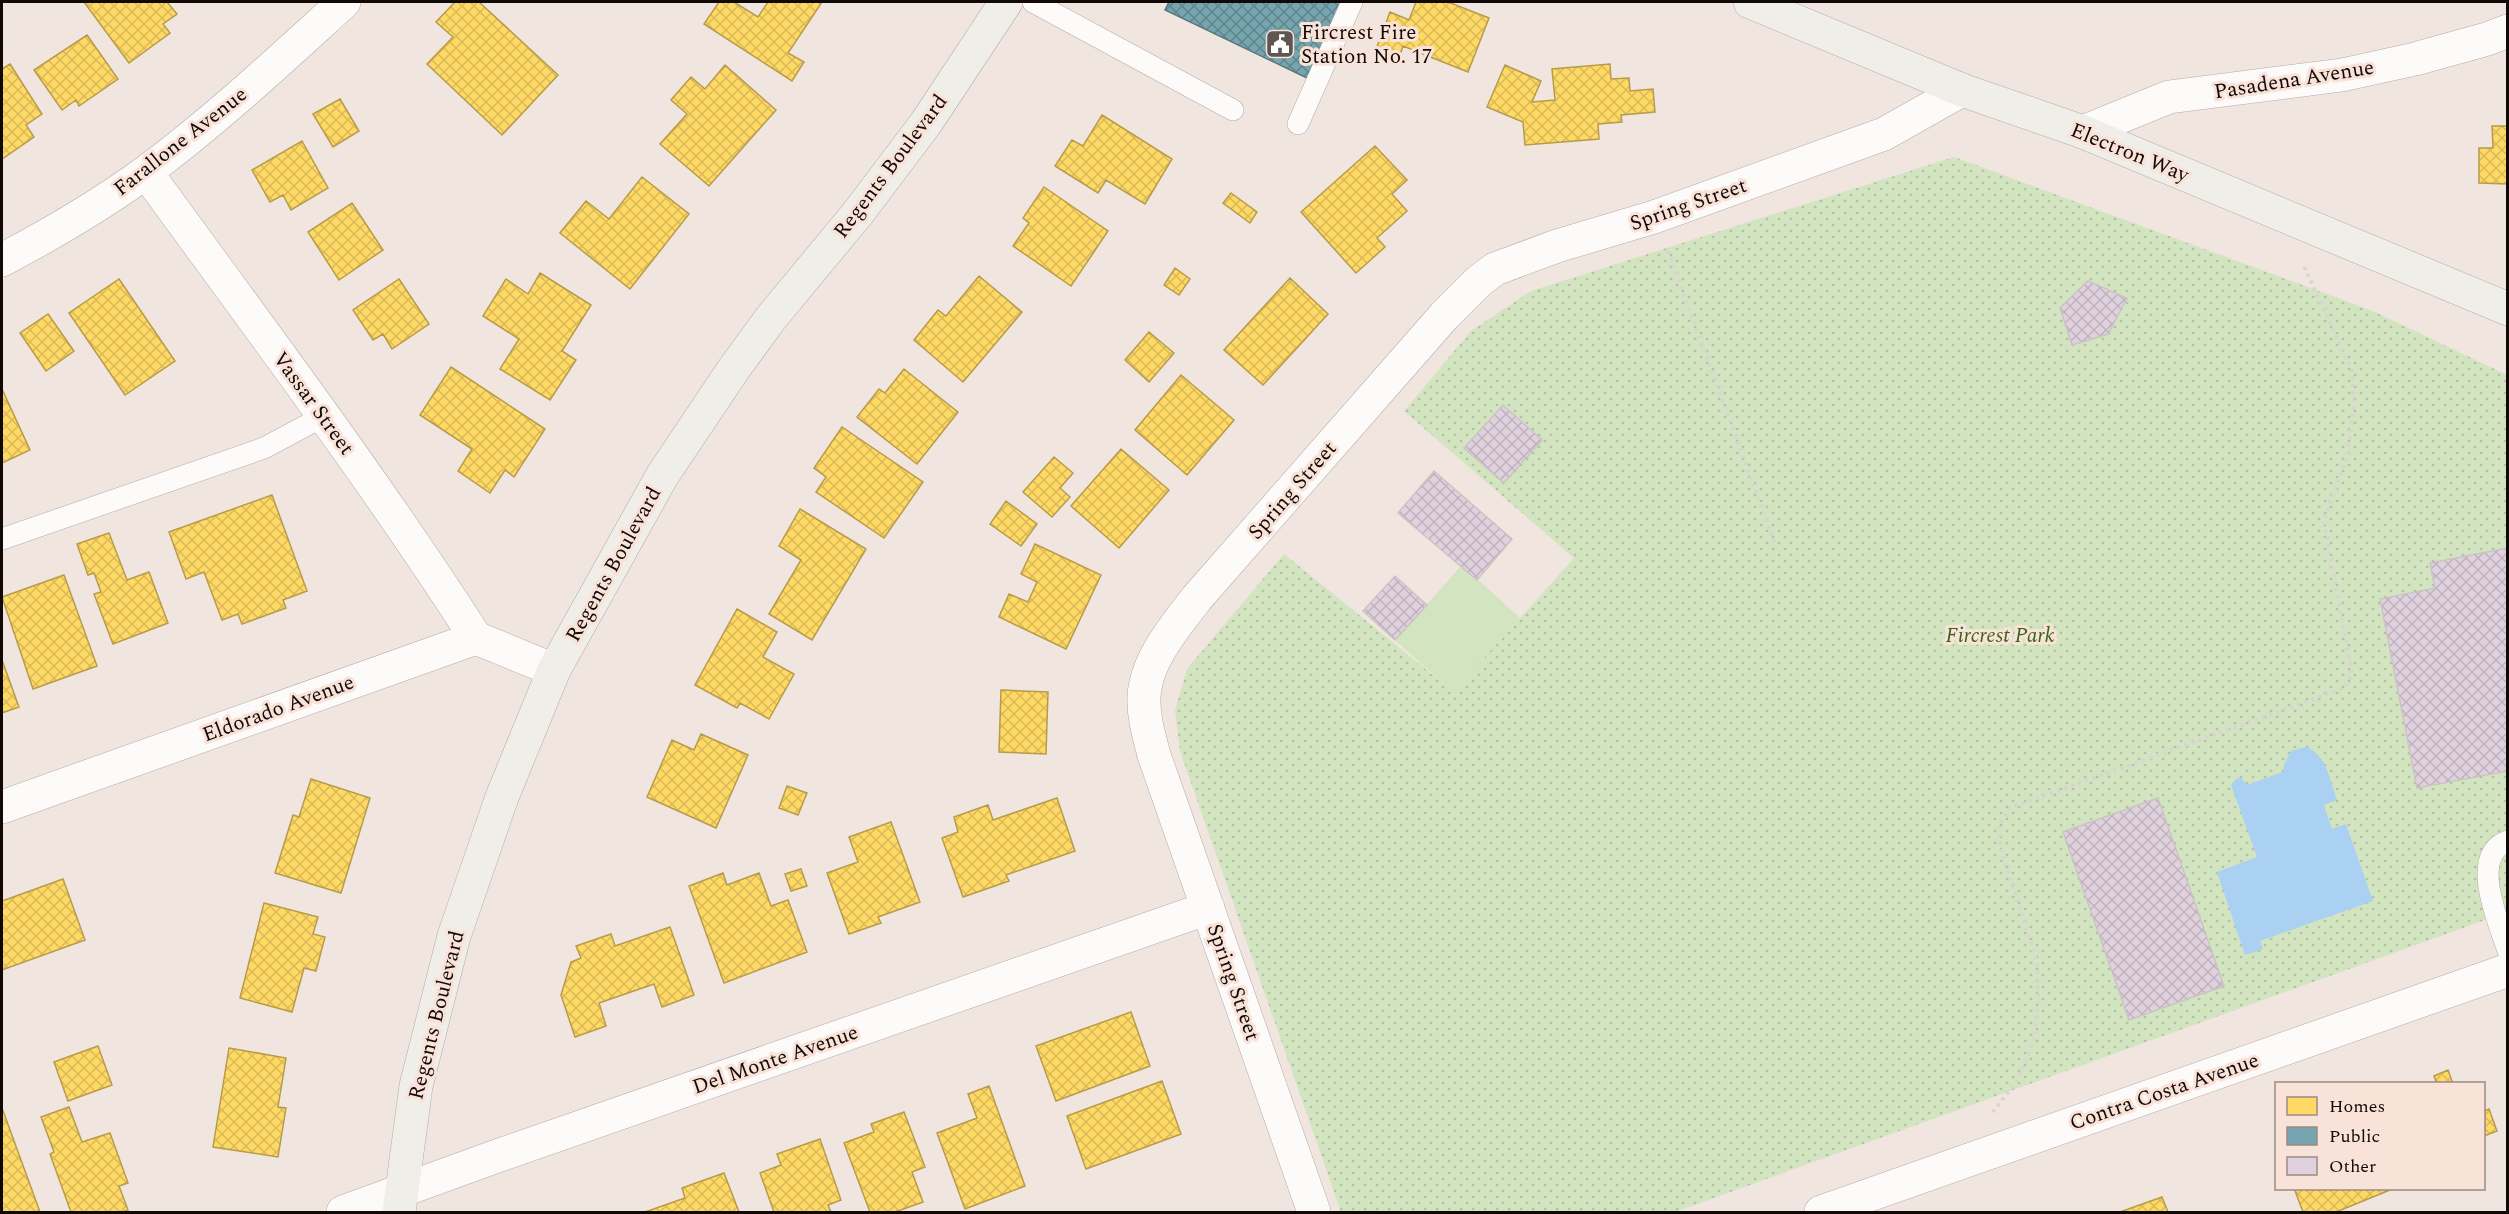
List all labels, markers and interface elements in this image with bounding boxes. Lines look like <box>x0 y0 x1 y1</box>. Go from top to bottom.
place label: Fircrest Fire Station No. 17 <box>1301 17 1432 73</box>
public building icon: Fircrest Fire Station No. 17 <box>1264 28 1296 60</box>
street label: Pasadena Avenue <box>2212 52 2376 108</box>
street label: Farallone Avenue <box>107 79 254 204</box>
street label: Regents Boulevard <box>826 88 956 245</box>
street label: Electron Way <box>2066 115 2195 192</box>
street label: Spring Street <box>1625 170 1751 240</box>
street label: Vassar Street <box>264 345 362 462</box>
street label: Spring Street <box>1241 434 1345 547</box>
street label: Regents Boulevard <box>558 481 670 648</box>
park label: Fircrest Park <box>1945 620 2055 652</box>
street label: Eldorado Avenue <box>198 667 359 751</box>
street label: Spring Street <box>1198 919 1268 1045</box>
street label: Regents Boulevard <box>400 927 473 1103</box>
street label: Del Monte Avenue <box>688 1017 863 1103</box>
street label: Contra Costa Avenue <box>2065 1045 2263 1139</box>
legend <box>2275 1082 2485 1190</box>
text: Homes <box>2329 1093 2385 1120</box>
text: Public <box>2329 1123 2380 1150</box>
text: Other <box>2329 1153 2376 1180</box>

